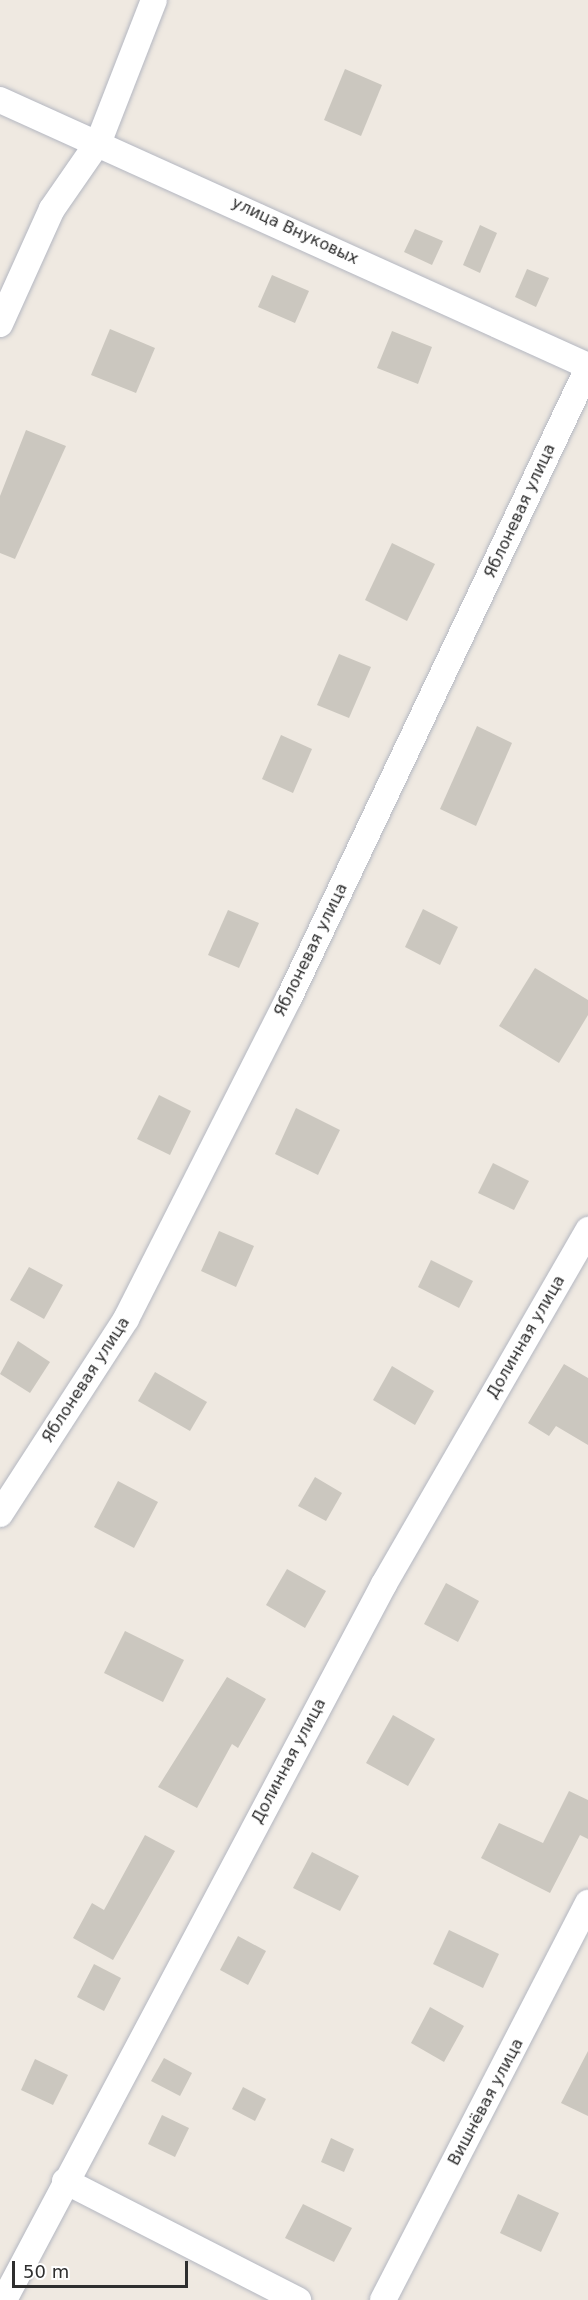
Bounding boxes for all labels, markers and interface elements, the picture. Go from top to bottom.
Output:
street label: улица Внуковых [229,193,361,269]
street label: Яблоневая улица [480,441,560,581]
street label: Яблоневая улица [270,880,352,1020]
street label: Долинная улица [483,1272,569,1402]
street label: Яблоневая улица [38,1314,134,1446]
street label: Долинная улица [248,1695,330,1827]
street label: Вишнёвая улица [444,2035,528,2169]
scale bar [15,2249,190,2287]
text: 50 m [23,2261,69,2282]

